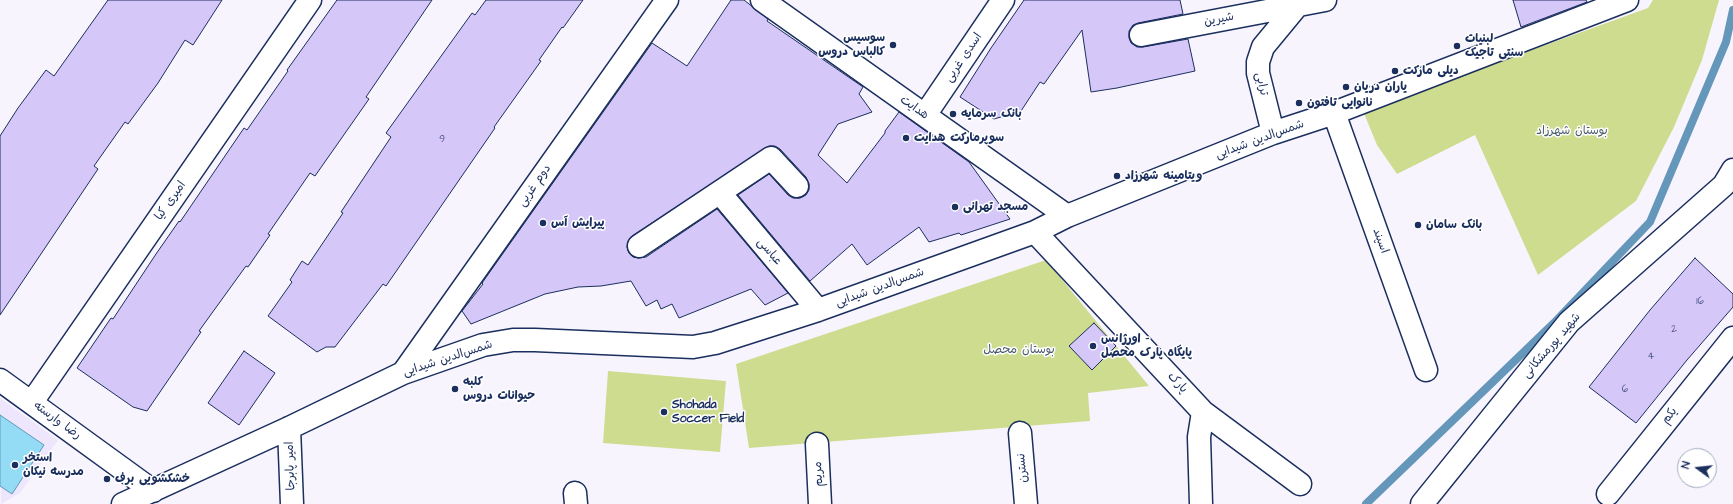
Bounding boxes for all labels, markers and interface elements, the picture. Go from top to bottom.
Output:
street label: شیرین [1203,10,1235,30]
place label: سوسیس کالباس دروس [818,31,885,59]
street label: اسدی غربی [942,31,986,85]
place label: لبنیات سنتی تاجیک [1465,32,1523,60]
marker: سوسیس کالباس دروس [888,40,898,50]
marker: لبنیات سنتی تاجیک [1452,41,1462,51]
place label: دیلی مارکت [1403,64,1459,78]
marker: دیلی مارکت [1390,66,1400,76]
street label: ترابی [1252,71,1270,97]
place label: یاران دریان [1354,80,1407,94]
marker: یاران دریان [1341,82,1351,92]
street label: هدایت [897,93,931,123]
place label: نانوایی تافتون [1307,96,1373,110]
marker: نانوایی تافتون [1294,98,1304,108]
place label: بانک سرمایه [961,107,1022,121]
marker: بانک سرمایه [948,109,958,119]
street label: شمس‌الدین شیدایی [1214,117,1306,163]
park label: بوستان شهرزاد [1536,124,1608,138]
place label: سوپرمارکت هدایت [914,131,1004,145]
marker: سوپرمارکت هدایت [901,133,911,143]
house number: 9 [439,134,445,146]
street label: دوم غربی [515,162,555,210]
place label: ویتامینه شهرزاد [1125,169,1202,183]
marker: ویتامینه شهرزاد [1112,171,1122,181]
street label: امیری کیا [152,179,190,223]
place label: مسجد تهرانی [963,200,1028,214]
marker: مسجد تهرانی [950,202,960,212]
place label: پیرایش آس [551,216,605,230]
marker: پیرایش آس [538,218,548,228]
place label: بانک سامان [1426,218,1482,232]
marker: بانک سامان [1413,220,1423,230]
street label: اسپند [1369,226,1391,256]
street label: عباسی [754,235,784,269]
street label: شمس‌الدین شیدایی [834,265,926,311]
house number: 16 [1696,296,1704,308]
street label: شهید پورمشکانی [1520,310,1584,382]
house number: 2 [1671,324,1677,336]
place label: اورژانس - پایگاه پارک محصل [1101,332,1192,360]
street label: شمس‌الدین شیدایی [401,338,495,380]
marker: اورژانس - پایگاه پارک محصل [1088,341,1098,351]
park label: بوستان محصل [983,343,1055,357]
house number: 4 [1648,351,1654,363]
street label: پارک [1164,370,1190,396]
place label: کلبه حیوانات دروس [463,375,535,403]
marker: کلبه حیوانات دروس [450,384,460,394]
house number: 6 [1622,384,1628,396]
place label: Shohada Soccer Field [672,398,744,426]
street label: رضا وارسته [30,399,84,443]
street label: یکم [1659,405,1681,427]
marker: Shohada Soccer Field [659,407,669,417]
street label: امیر پابرجا [283,441,299,491]
north arrow [1677,448,1717,488]
place label: استخر مدرسه نیکان [23,451,84,479]
street label: نسترن [1015,453,1031,483]
marker: استخر مدرسه نیکان [10,460,20,470]
text: N [1678,460,1694,470]
street label: مریم [811,461,827,487]
place label: خشکشویی برف [115,472,190,486]
marker: خشکشویی برف [102,474,112,484]

